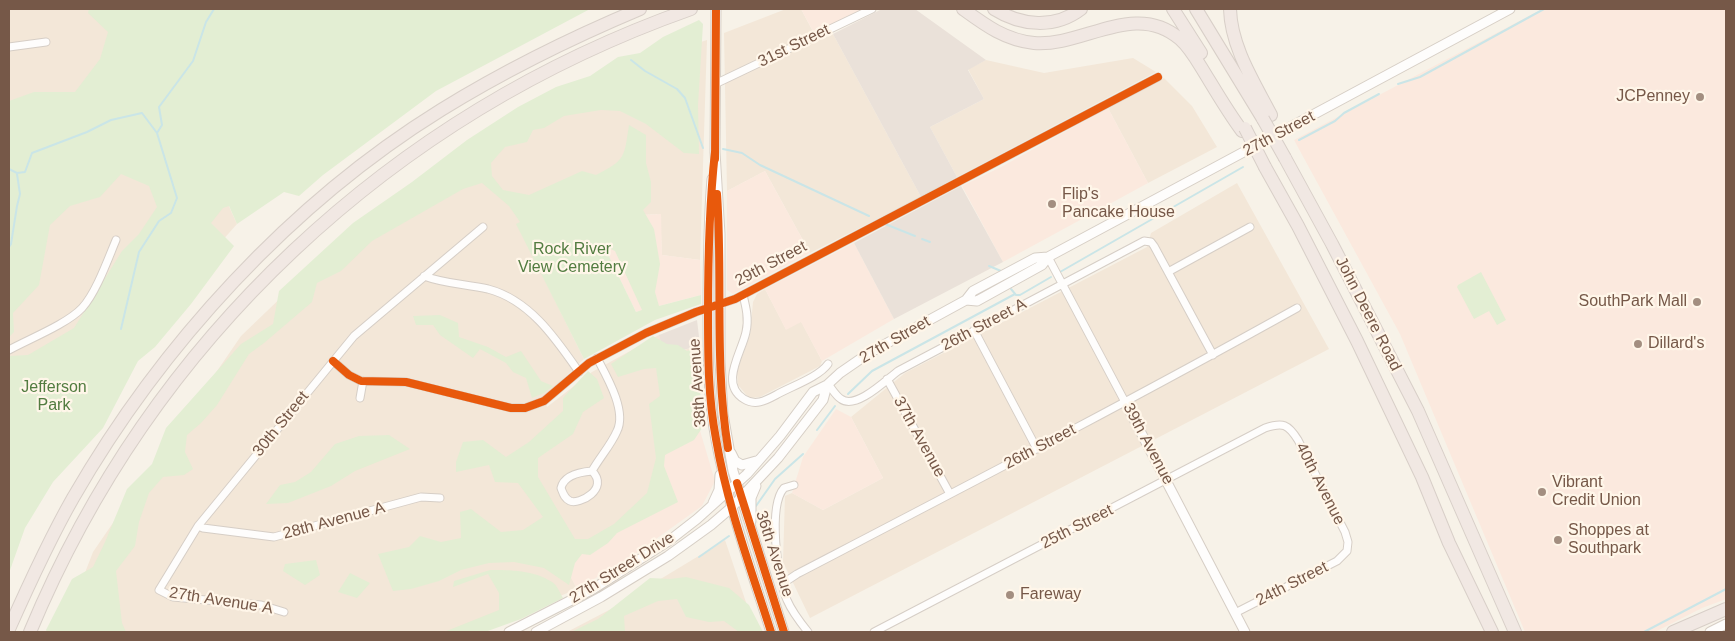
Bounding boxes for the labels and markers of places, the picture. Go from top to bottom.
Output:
place label: JCPenney [1616,87,1690,107]
marker: JCPenney [1694,91,1706,103]
place label: Flip's Pancake House [1062,185,1175,223]
marker: Flip's Pancake House [1046,198,1058,210]
place label: SouthPark Mall [1579,292,1687,312]
marker: SouthPark Mall [1691,296,1703,308]
place label: Dillard's [1648,334,1704,354]
marker: Dillard's [1632,338,1644,350]
place label: Vibrant Credit Union [1552,473,1641,511]
marker: Vibrant Credit Union [1536,486,1548,498]
place label: Shoppes at Southpark [1568,521,1649,559]
marker: Shoppes at Southpark [1552,534,1564,546]
place label: Fareway [1020,585,1081,605]
marker: Fareway [1004,589,1016,601]

